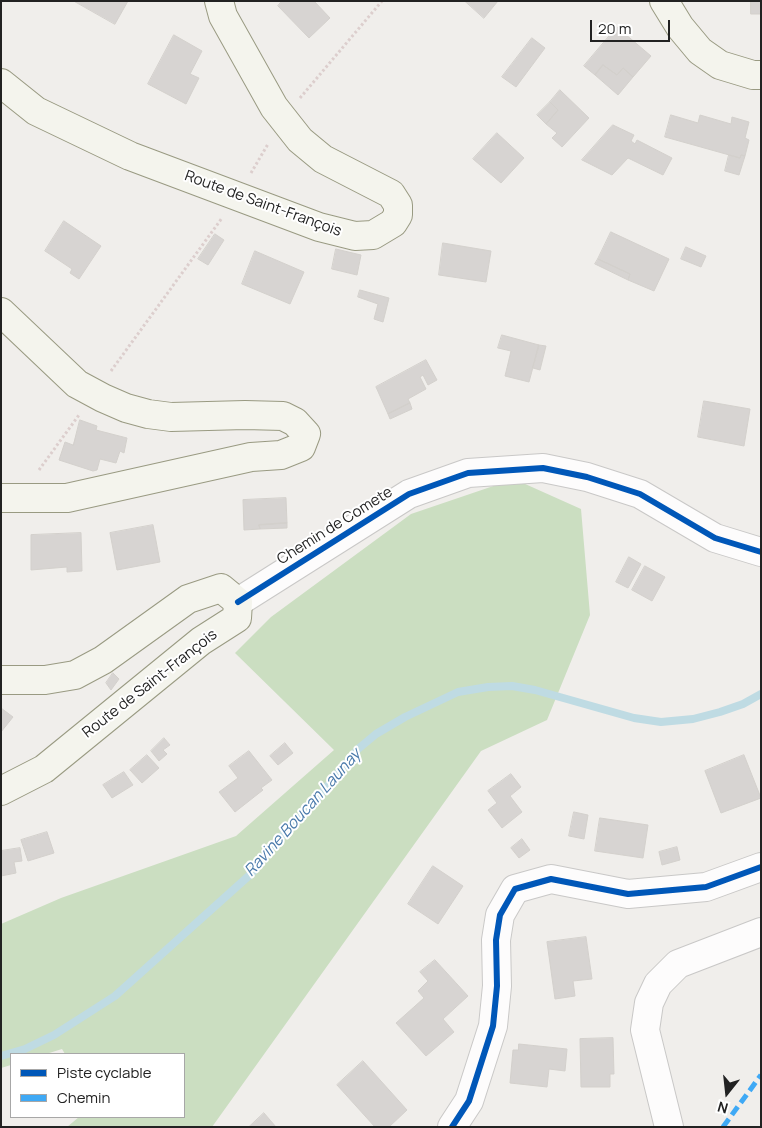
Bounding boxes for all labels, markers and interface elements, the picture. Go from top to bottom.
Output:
scale bar [592,10,672,42]
text: 20 m [598,18,631,39]
street label: Route de Saint-François [182,167,344,241]
street label: Chemin de Comete [274,483,396,569]
street label: Route de Saint-François [79,626,221,742]
water label: Ravine Boucan Launay [241,745,365,881]
legend [10,1053,185,1118]
text: Piste cyclable [57,1062,152,1083]
north arrow [702,1068,752,1118]
text: Chemin [57,1087,110,1108]
text: N [715,1097,730,1118]

